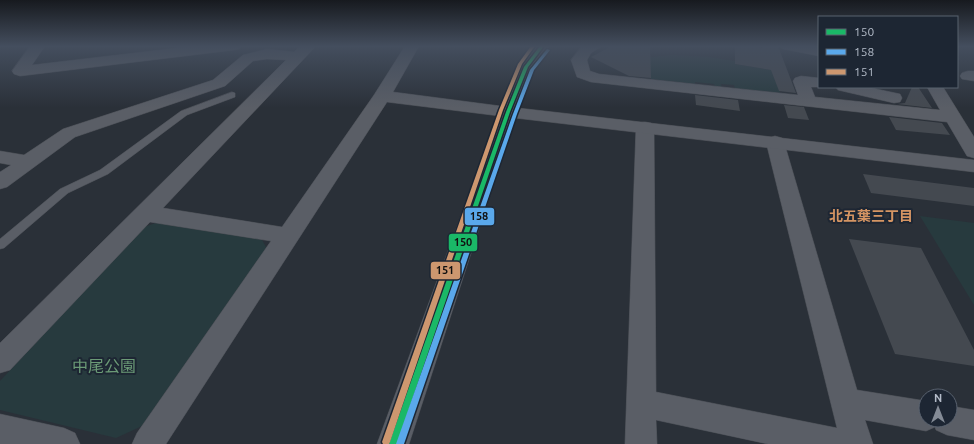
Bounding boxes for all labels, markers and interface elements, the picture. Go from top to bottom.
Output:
legend [818,16,958,88]
text: 150 [854,25,875,38]
text: 158 [854,45,875,58]
text: 151 [854,65,874,78]
line badge: 158 [464,207,495,226]
district label: 北五葉三丁目 [829,208,913,224]
text: 158 [470,210,488,222]
line badge: 150 [448,233,478,252]
text: 150 [454,236,472,248]
line badge: 151 [430,261,461,280]
text: 151 [436,264,454,276]
park label: 中尾公園 [72,357,136,375]
north arrow [918,388,958,428]
text: N [934,392,942,404]

